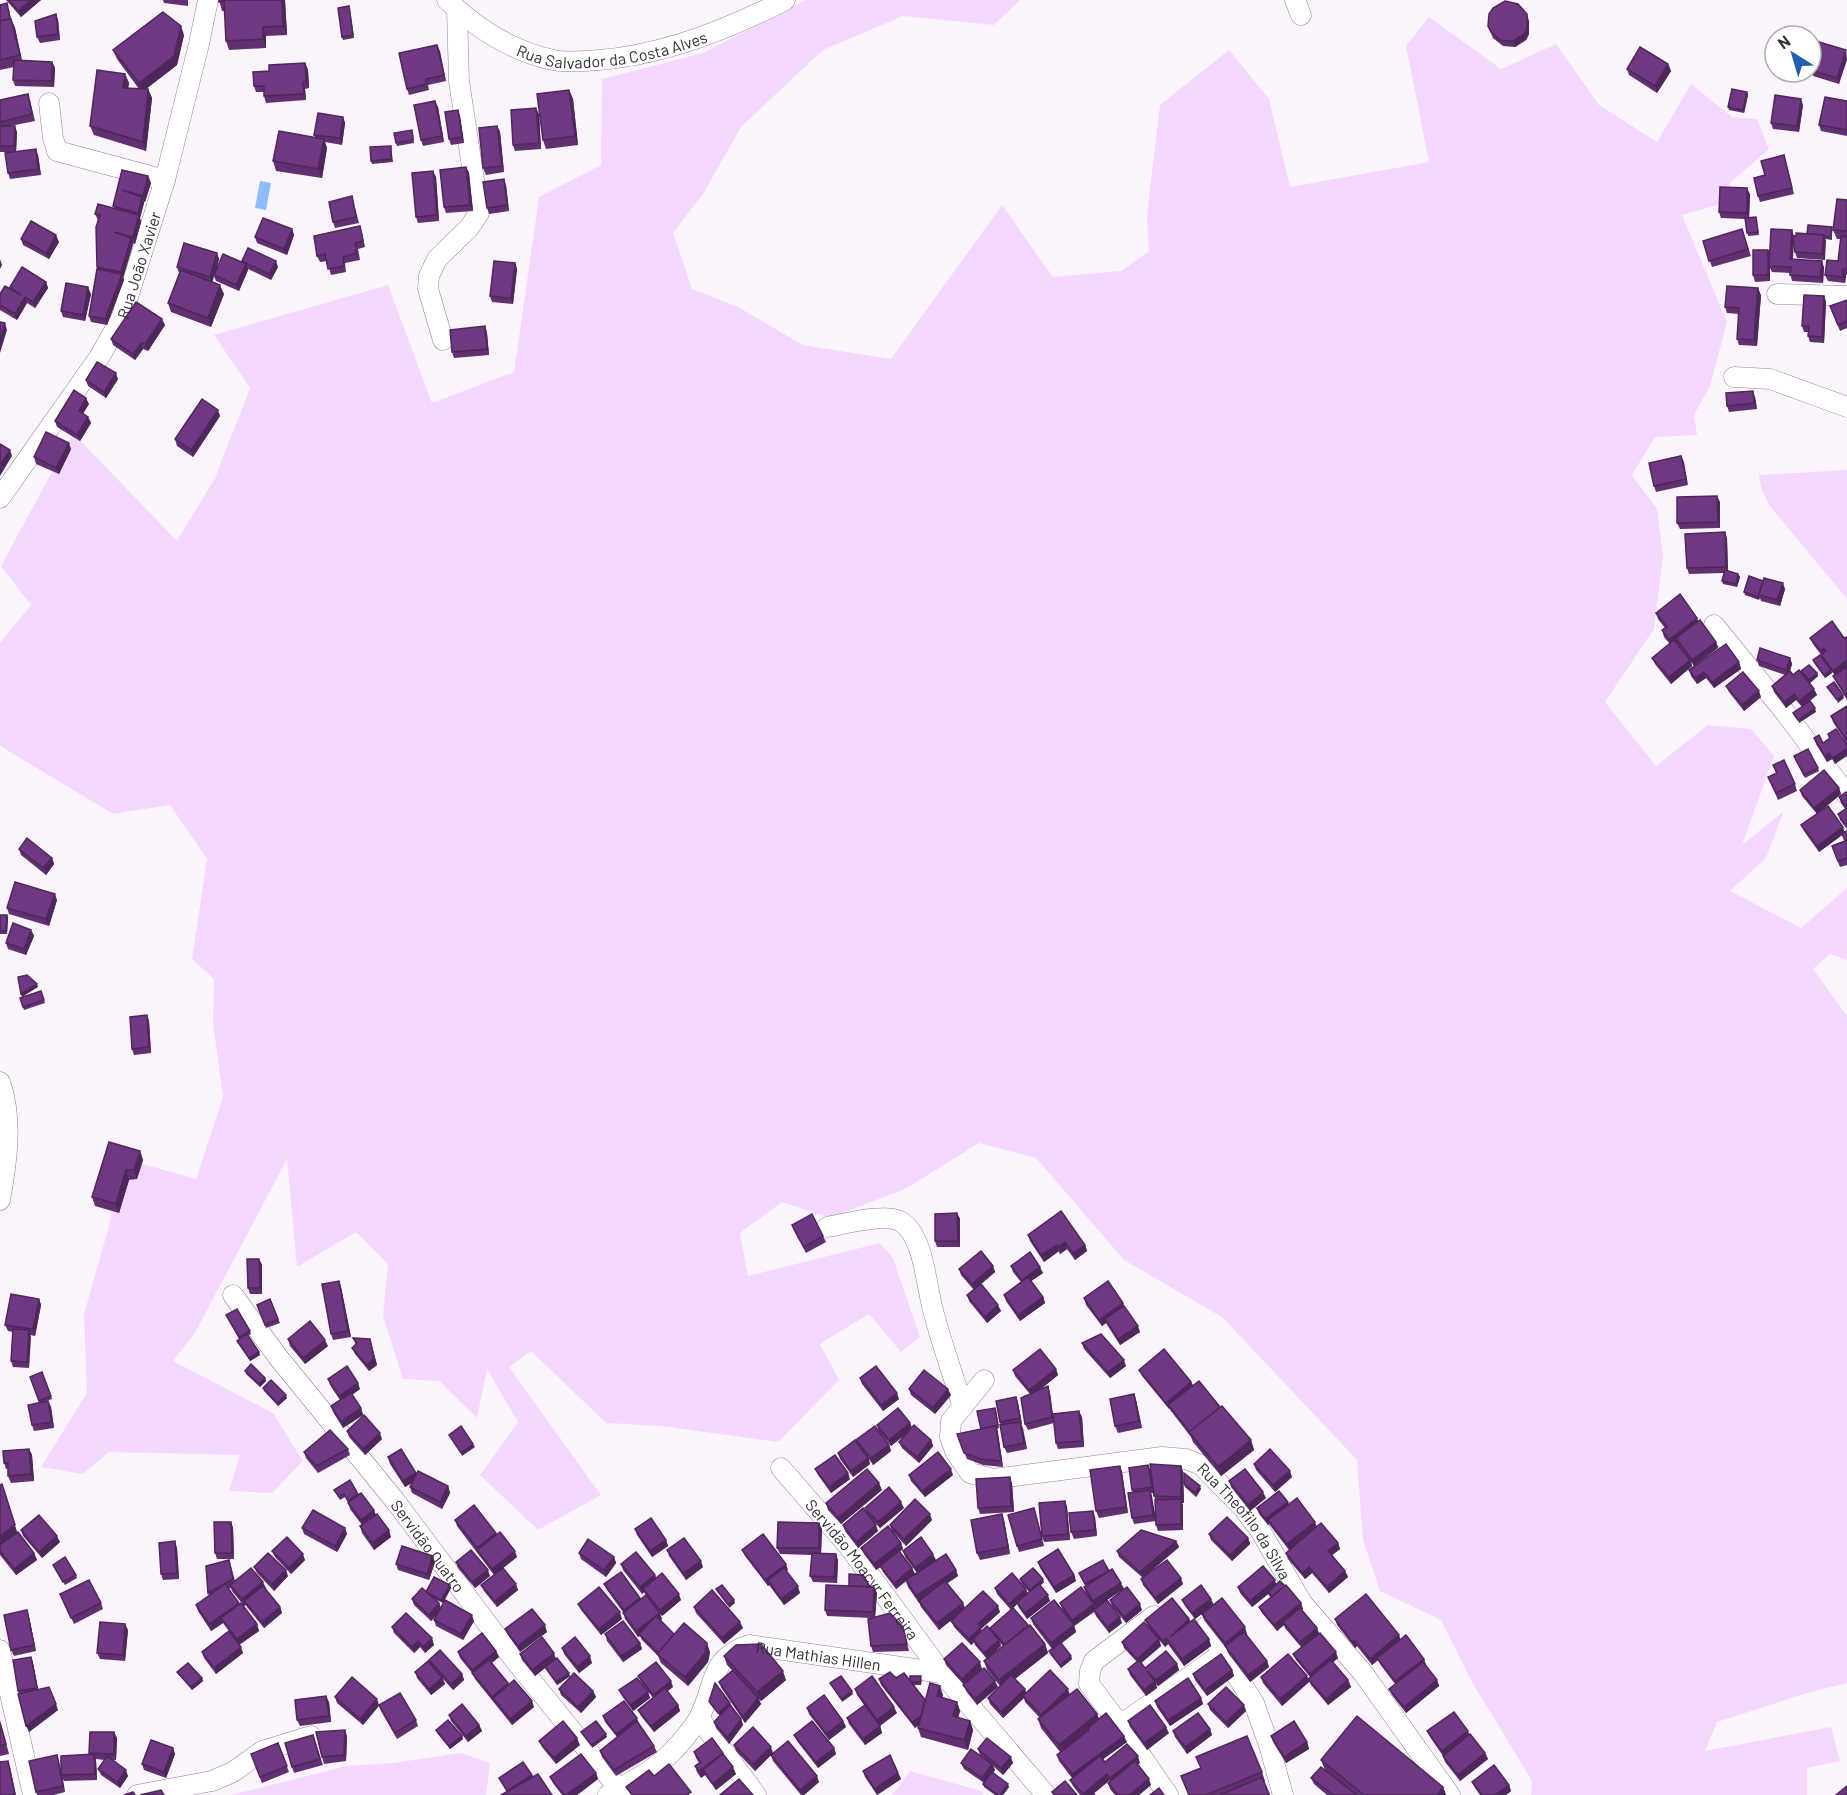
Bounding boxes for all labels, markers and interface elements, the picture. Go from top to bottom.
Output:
north arrow [1763,24,1823,84]
street label: Rua Salvador da Costa Alves [514,26,709,71]
text: N [1774,31,1794,52]
street label: Rua João Xavier [112,209,164,321]
street label: Rua Theofilo da Silva [1194,1458,1296,1582]
street label: Servidão Moacyr Ferreira [802,1495,923,1643]
street label: Servidão Quatro [388,1496,470,1596]
street label: Rua Mathias Hillen [755,1637,882,1674]

